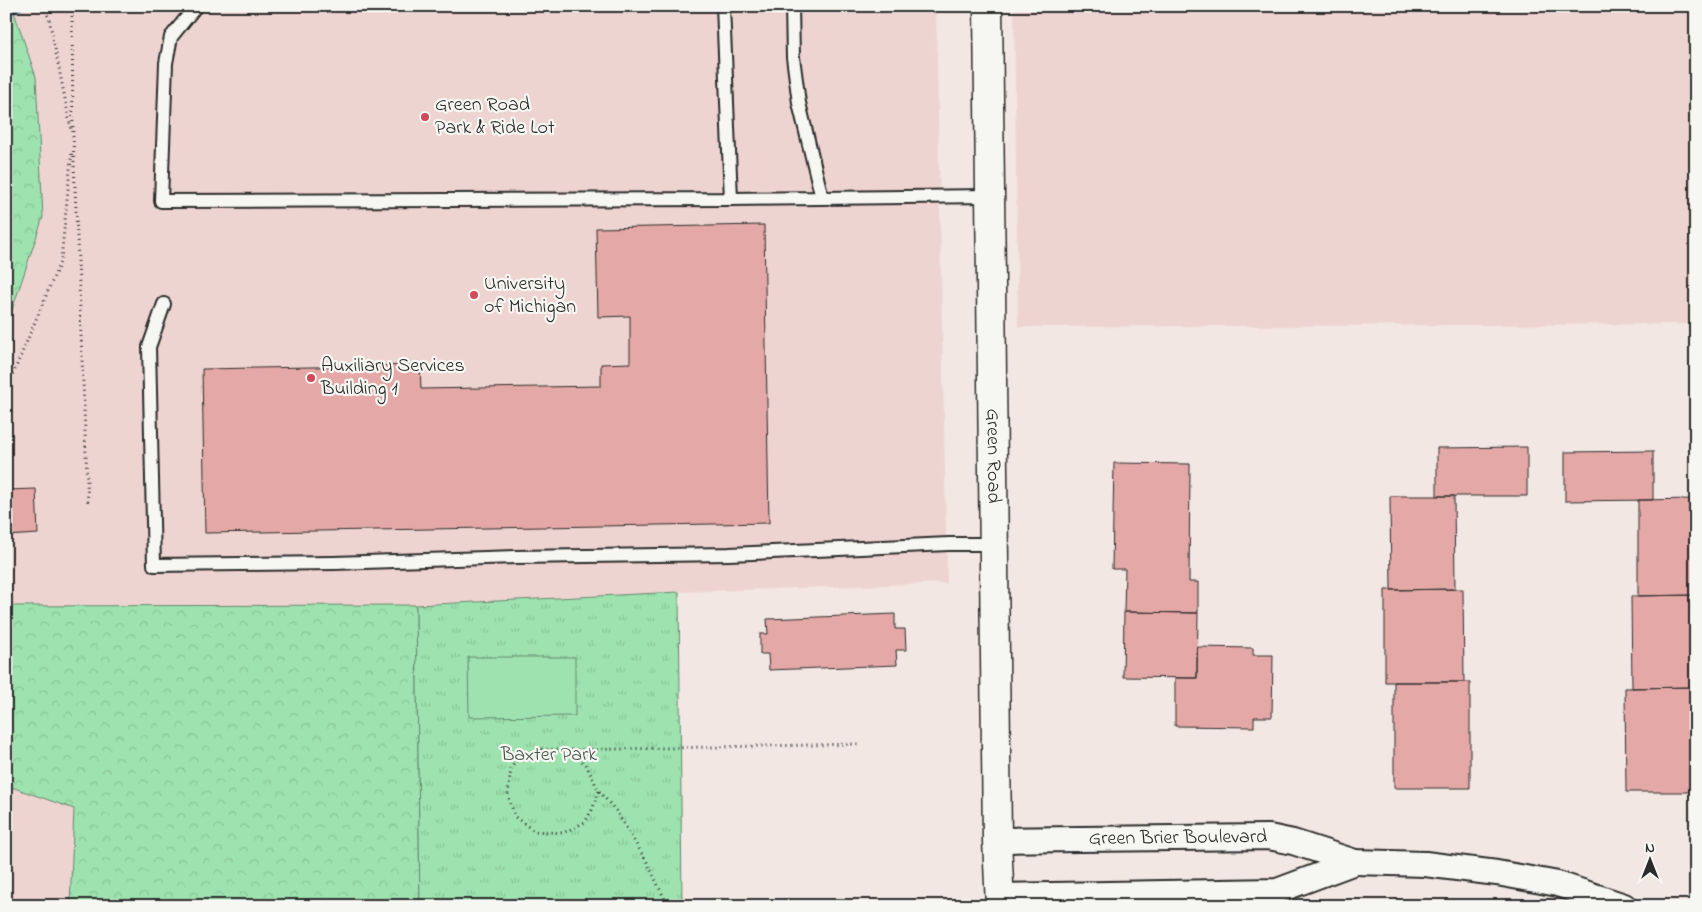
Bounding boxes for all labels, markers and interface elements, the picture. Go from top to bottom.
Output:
place label: Green Road Park & Ride Lot [435,91,555,143]
marker: Green Road Park & Ride Lot [419,111,431,123]
place label: University of Michigan [484,270,576,323]
marker: University of Michigan [468,289,480,301]
place label: Auxiliary Services Building 1 [320,352,465,405]
marker: Auxiliary Services Building 1 [305,372,317,384]
street label: Green Road [978,408,1008,504]
park label: Baxter Park [500,741,597,770]
street label: Green Brier Boulevard [1089,823,1267,853]
north arrow [1624,834,1674,884]
text: N [1645,838,1655,859]

